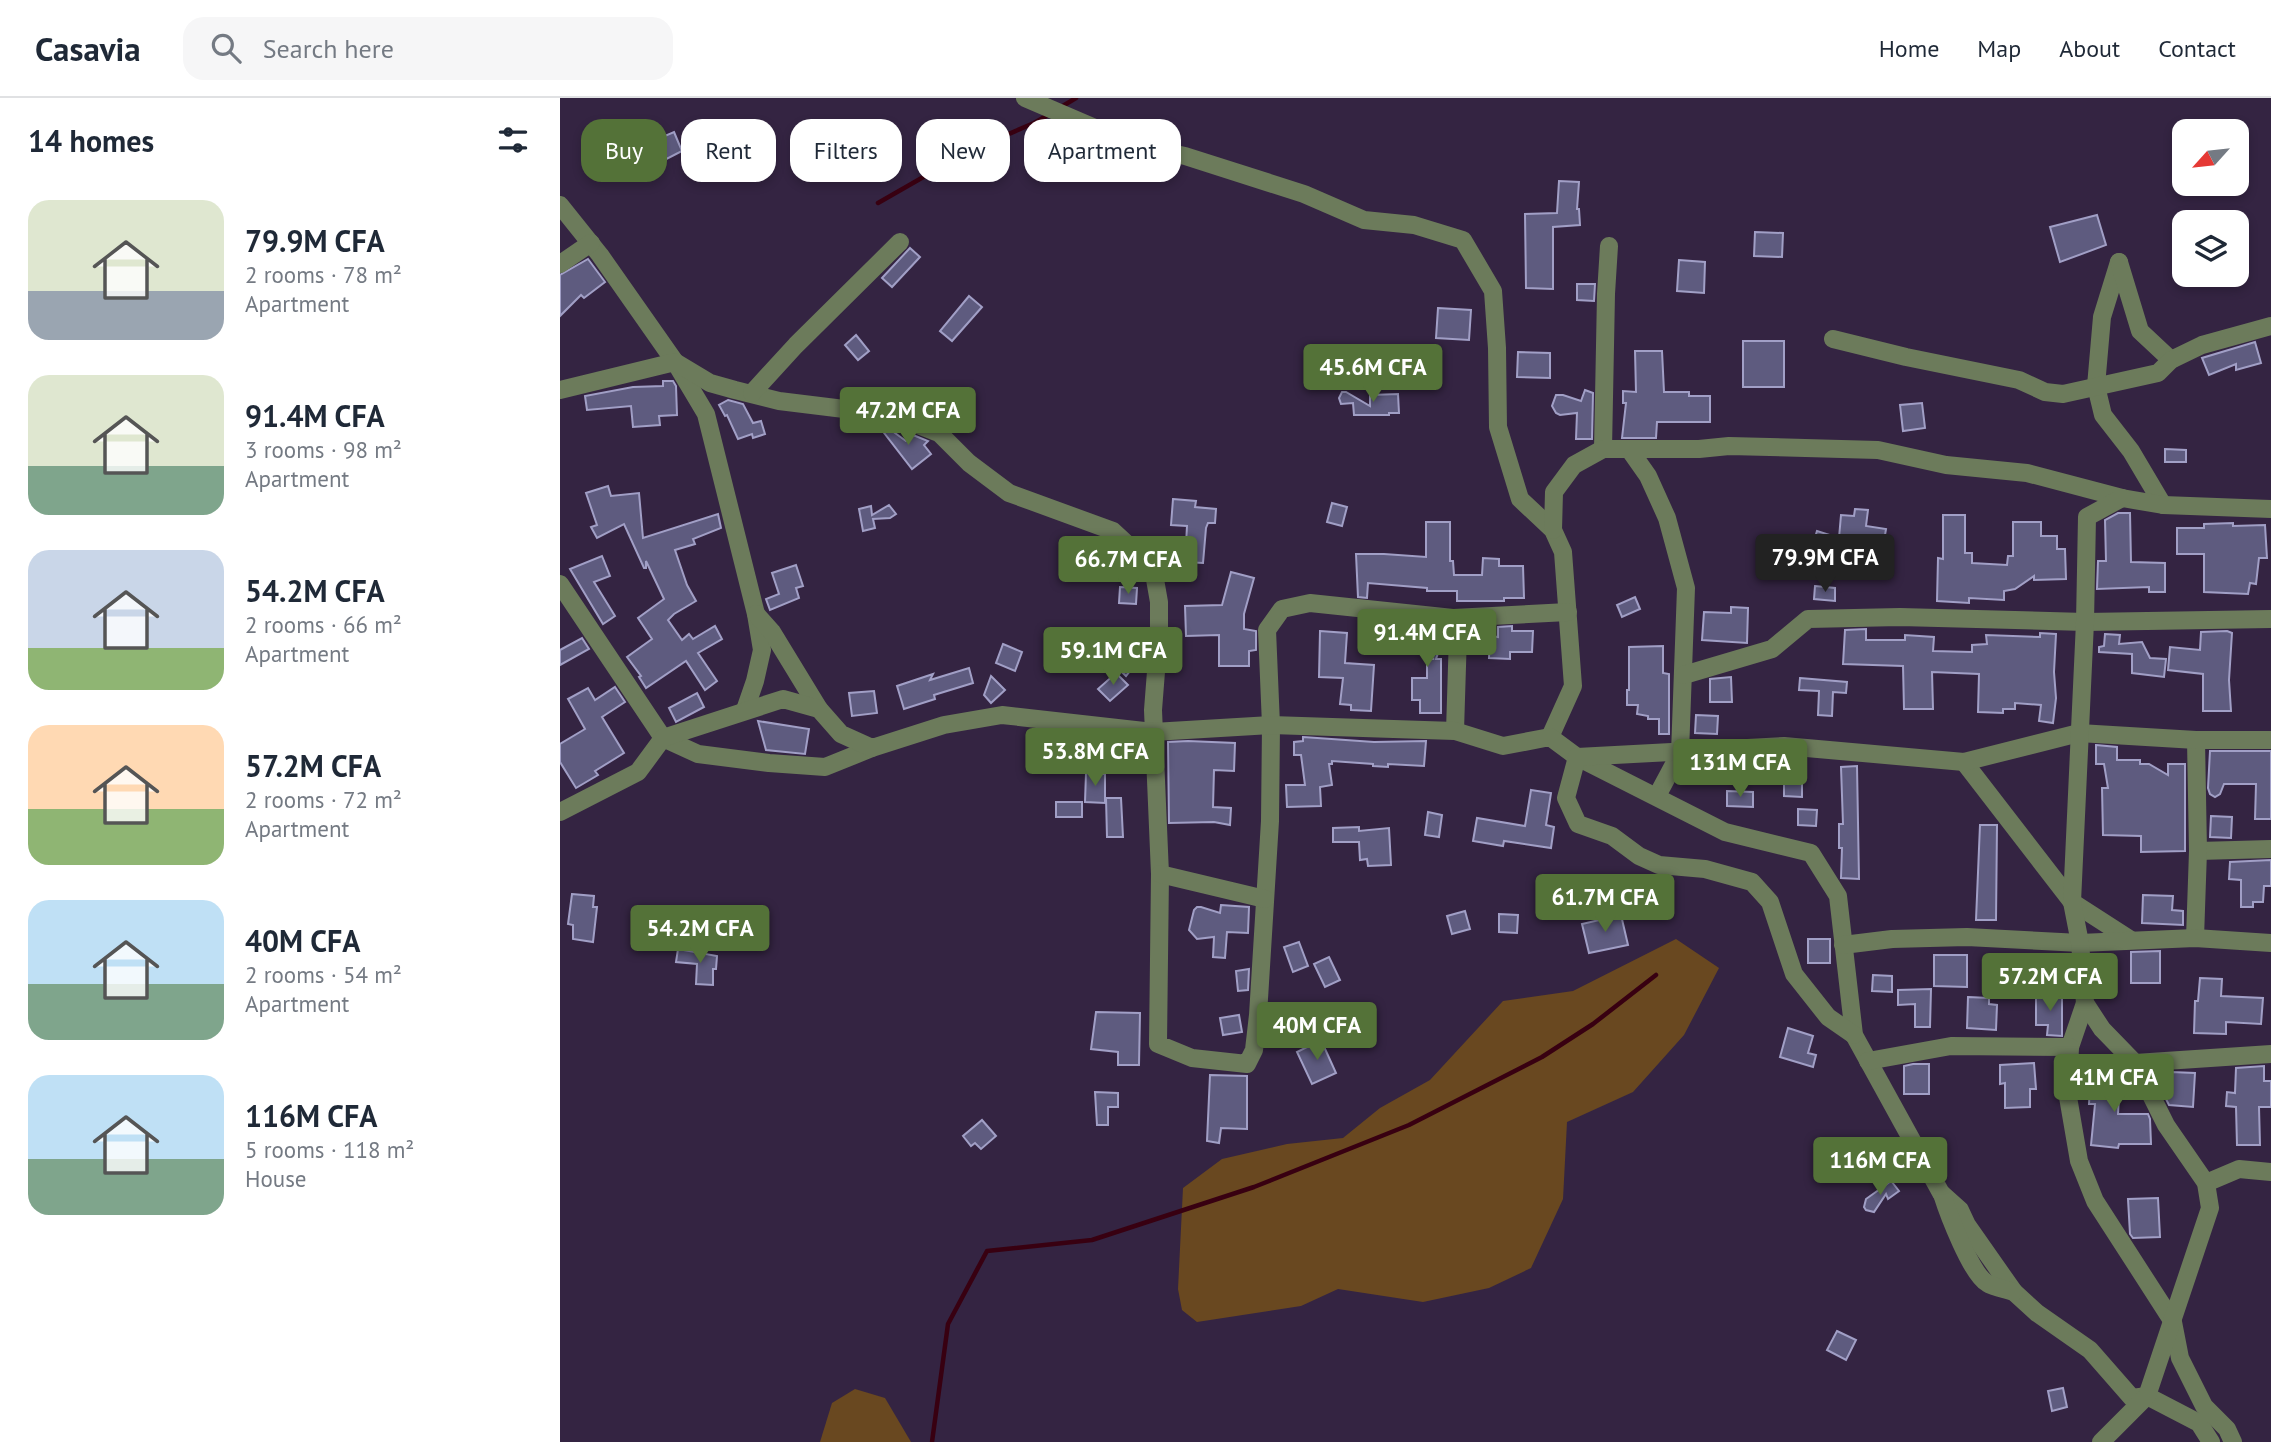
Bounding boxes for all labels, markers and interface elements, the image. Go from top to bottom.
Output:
search box [183,17,673,80]
text: Casavia [35,27,141,70]
icon: search [207,29,245,67]
text: Search here [263,32,394,65]
text: Home [1879,33,1939,64]
text: Map [1977,33,2021,64]
text: About [2059,33,2120,64]
text: Contact [2158,33,2236,64]
chip: Buy [581,119,667,182]
chip: Rent [681,119,776,182]
chip: Filters [790,119,902,182]
chip: New [916,119,1010,182]
chip: Apartment [1024,119,1181,182]
north arrow [2172,119,2249,196]
map controls [2172,119,2249,287]
text: 14 homes [28,121,154,160]
icon: filters [494,121,532,159]
button: layers [2172,210,2249,287]
text: 79.9M CFA [245,221,385,260]
icon: home [84,228,168,312]
text: 2 rooms · 78 m² [245,260,402,289]
text: Apartment [245,289,349,318]
pin: 45.6M CFA [1293,344,1453,404]
text: 45.6M CFA [1319,352,1427,381]
pin: 47.2M CFA [828,388,988,447]
text: 47.2M CFA [856,395,960,424]
text: 91.4M CFA [245,396,385,435]
icon: home [84,403,168,487]
text: 3 rooms · 98 m² [245,435,402,464]
text: Apartment [245,464,349,493]
pin: 79.9M CFA [1745,534,1905,594]
pin: 66.7M CFA [1048,536,1208,596]
text: 79.9M CFA [1771,542,1879,571]
text: 66.7M CFA [1074,544,1182,573]
text: 54.2M CFA [245,571,385,610]
icon: home [84,578,168,662]
text: 2 rooms · 66 m² [245,610,402,639]
pin: 91.4M CFA [1347,610,1507,669]
text: 91.4M CFA [1373,617,1481,646]
pin: 59.1M CFA [1033,628,1193,687]
text: 59.1M CFA [1059,635,1167,664]
text: Apartment [245,639,349,668]
pin: 53.8M CFA [1015,728,1175,788]
text: 53.8M CFA [1041,736,1149,765]
pin: 131M CFA [1668,740,1812,799]
text: 57.2M CFA [245,746,381,785]
text: 131M CFA [1689,747,1791,776]
icon: home [84,753,168,837]
text: 2 rooms · 72 m² [245,785,402,814]
text: Apartment [245,814,349,843]
pin: 61.7M CFA [1525,874,1685,934]
text: 61.7M CFA [1551,882,1659,911]
pin: 54.2M CFA [620,906,780,965]
text: 54.2M CFA [646,913,754,942]
text: 40M CFA [245,921,360,960]
icon: home [84,928,168,1012]
pin: 57.2M CFA [1970,954,2130,1013]
text: 2 rooms · 54 m² [245,960,402,989]
text: 57.2M CFA [1998,961,2102,990]
text: Apartment [245,989,349,1018]
pin: 40M CFA [1252,1002,1382,1062]
text: 40M CFA [1273,1010,1361,1039]
pin: 41M CFA [2049,1054,2179,1114]
text: 41M CFA [2070,1062,2158,1091]
text: 116M CFA [245,1096,377,1135]
icon: home [84,1103,168,1187]
text: 5 rooms · 118 m² [245,1135,414,1164]
pin: 116M CFA [1808,1138,1952,1197]
text: 116M CFA [1829,1145,1931,1174]
text: House [245,1164,307,1193]

